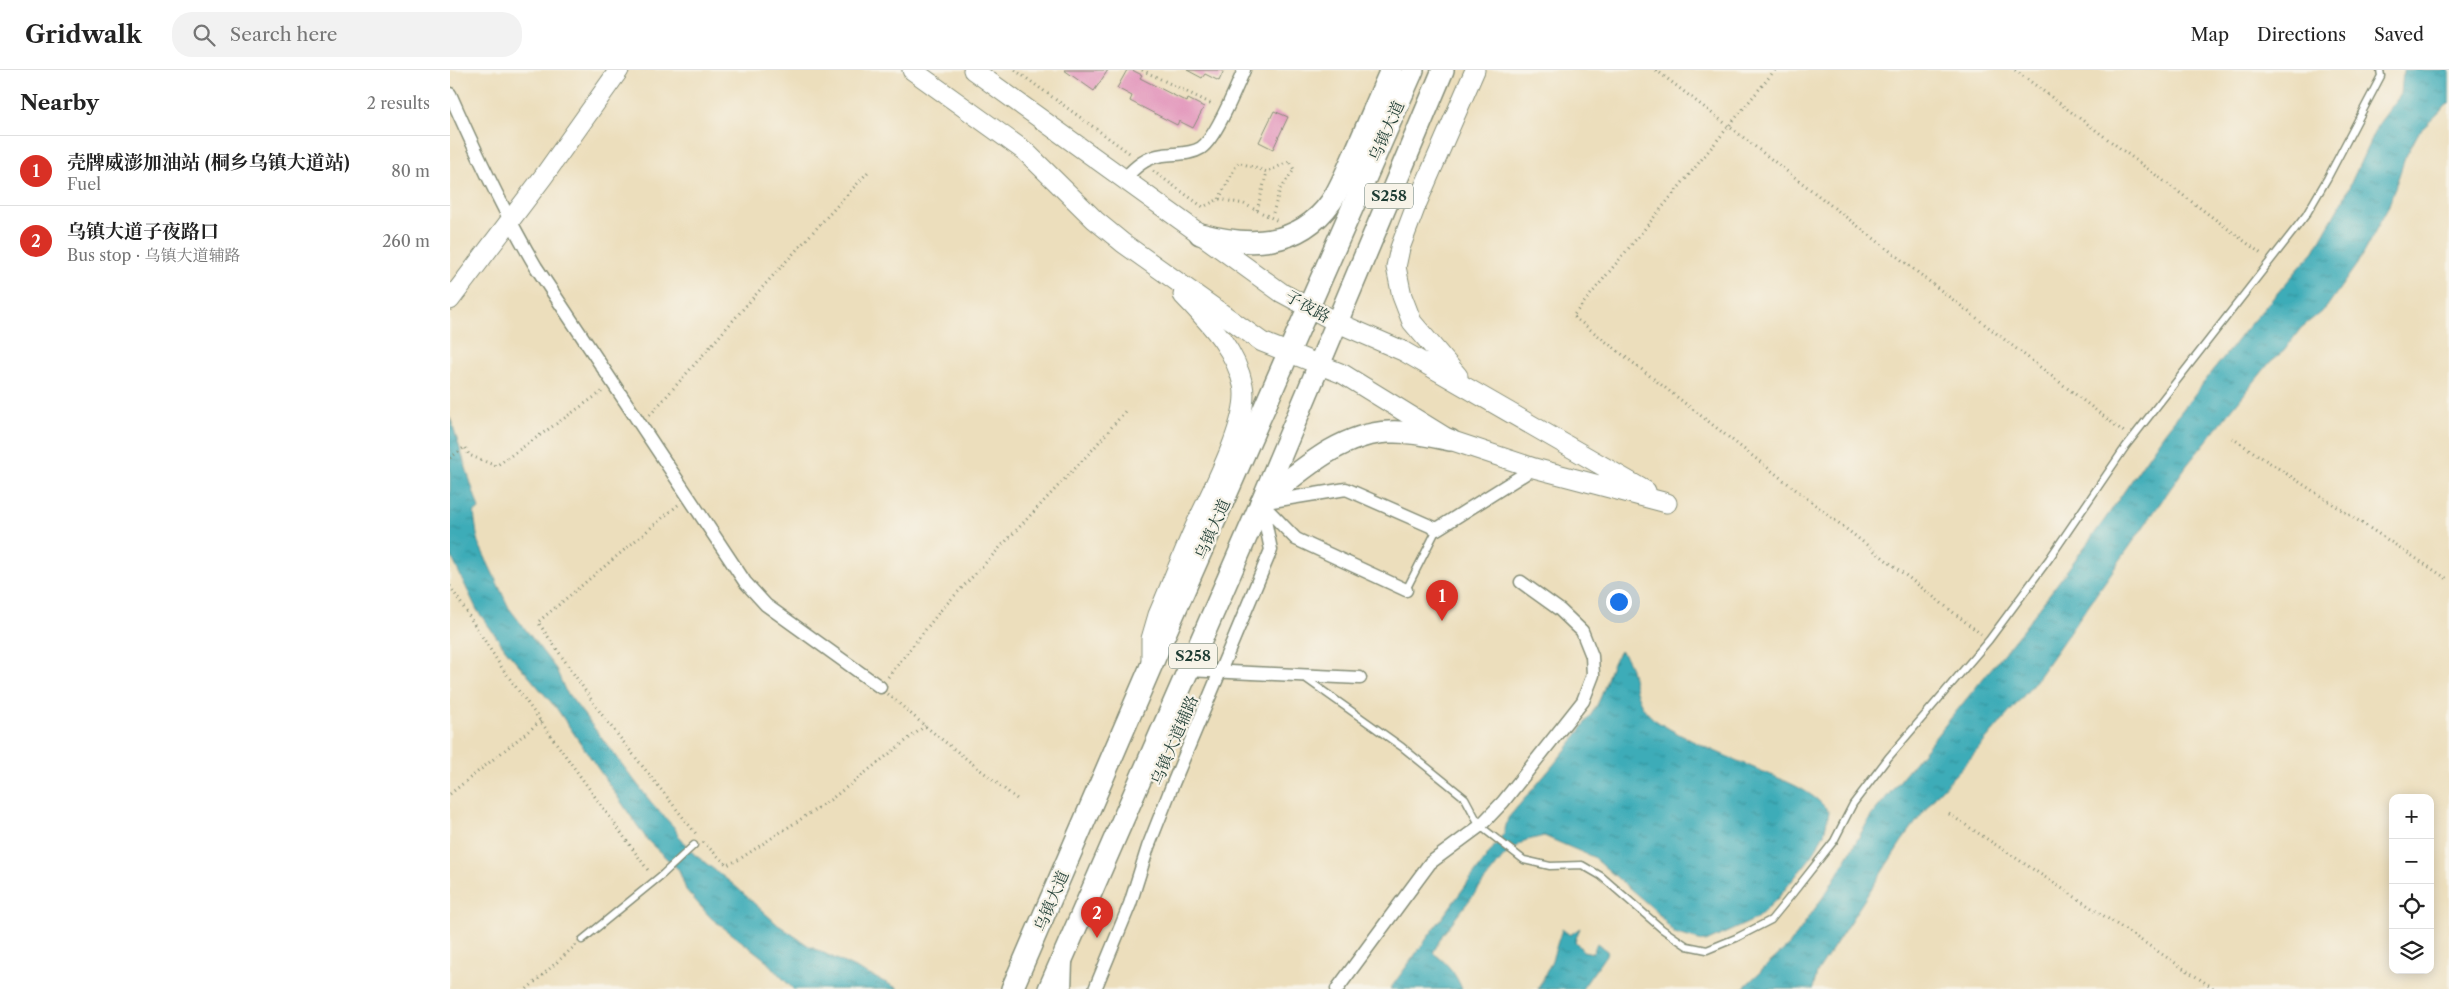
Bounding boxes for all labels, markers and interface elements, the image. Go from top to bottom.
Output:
search box [172,12,522,57]
text: Gridwalk [25,20,142,49]
icon: search [190,21,218,49]
text: Search here [230,23,338,46]
text: Map [2190,24,2229,46]
text: Directions [2257,24,2346,46]
text: Saved [2374,24,2424,46]
text: Nearby [20,90,99,115]
text: 2 results [367,93,430,113]
street label: 乌镇大道 [1364,98,1408,164]
text: 壳牌威澎加油站 (桐乡乌镇大道站) [67,151,350,174]
text: 1 [32,161,40,181]
text: 80 m [391,161,430,181]
text: Fuel [67,174,101,194]
road number: S258 [1365,184,1413,208]
text: 乌镇大道子夜路口 [67,220,219,243]
text: 2 [31,231,41,251]
text: 260 m [382,231,430,251]
text: Bus stop · 乌镇大道辅路 [67,245,241,265]
street label: 子夜路 [1282,286,1334,326]
street label: 乌镇大道 [1190,496,1234,562]
pin: 1 [1426,580,1458,621]
your location [1606,589,1632,615]
road number: S258 [1169,644,1217,668]
street label: 乌镇大道辅路 [1146,692,1202,788]
map controls [2389,794,2434,974]
button: + [2389,794,2434,839]
button: − [2389,839,2434,884]
street label: 乌镇大道 [1029,868,1073,934]
button: locate [2389,884,2434,929]
pin: 2 [1081,897,1113,938]
button: layers [2389,929,2434,974]

